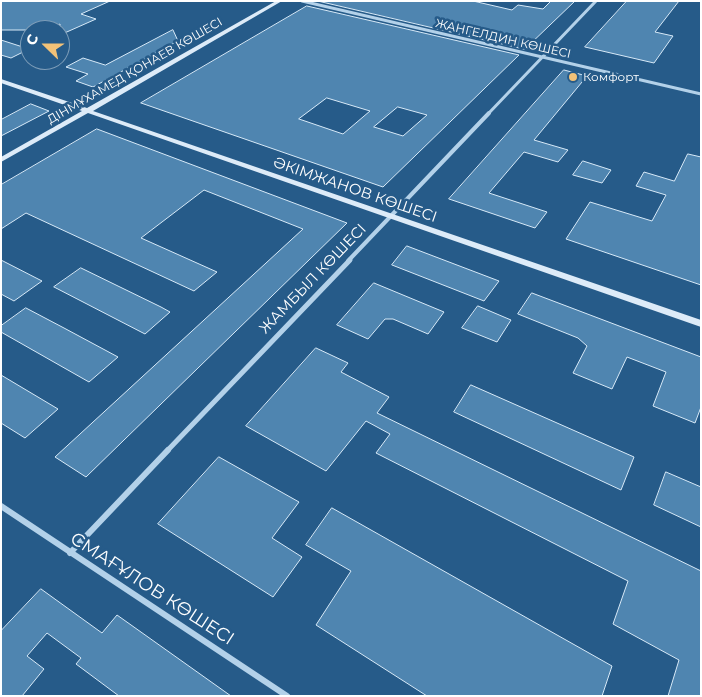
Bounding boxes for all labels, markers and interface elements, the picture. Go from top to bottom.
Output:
street label: ДІНМҰХАМЕД ҚОНАЕВ КӨШЕСІ [45,15,225,127]
street label: ЖАНГЕЛДИН КӨШЕСІ [434,16,572,62]
north arrow [20,20,70,70]
text: С [22,32,42,48]
place label: Комфорт [583,70,639,84]
marker: Комфорт [567,71,579,83]
street label: ӘКІМЖАНОВ КӨШЕСІ [271,153,439,227]
street label: ЖАМБЫЛ КӨШЕСІ [256,220,370,338]
street label: СМАҒҰЛОВ КӨШЕСІ [66,528,238,650]

